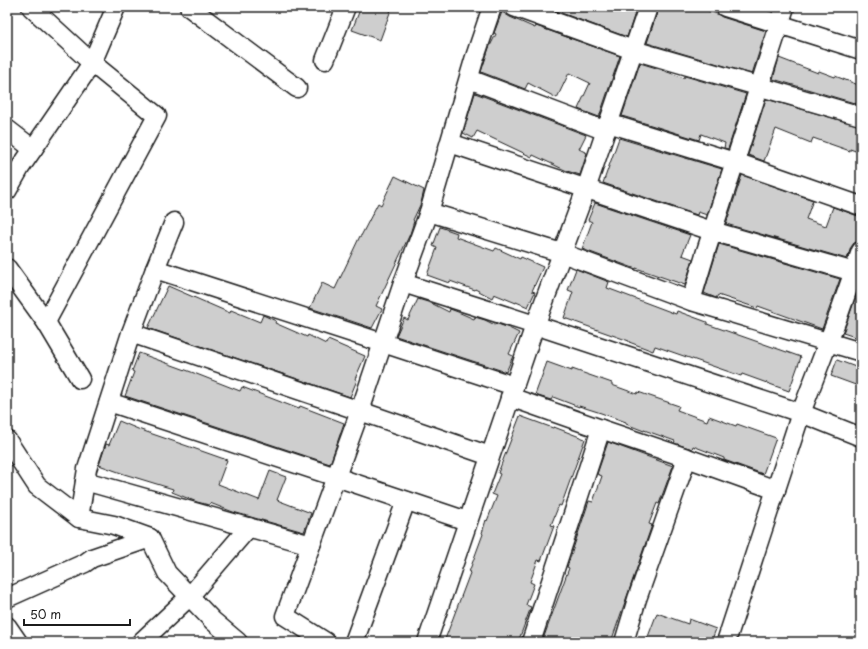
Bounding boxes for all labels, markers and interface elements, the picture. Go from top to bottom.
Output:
scale bar [24,601,130,627]
text: 50 m [30,605,61,623]

